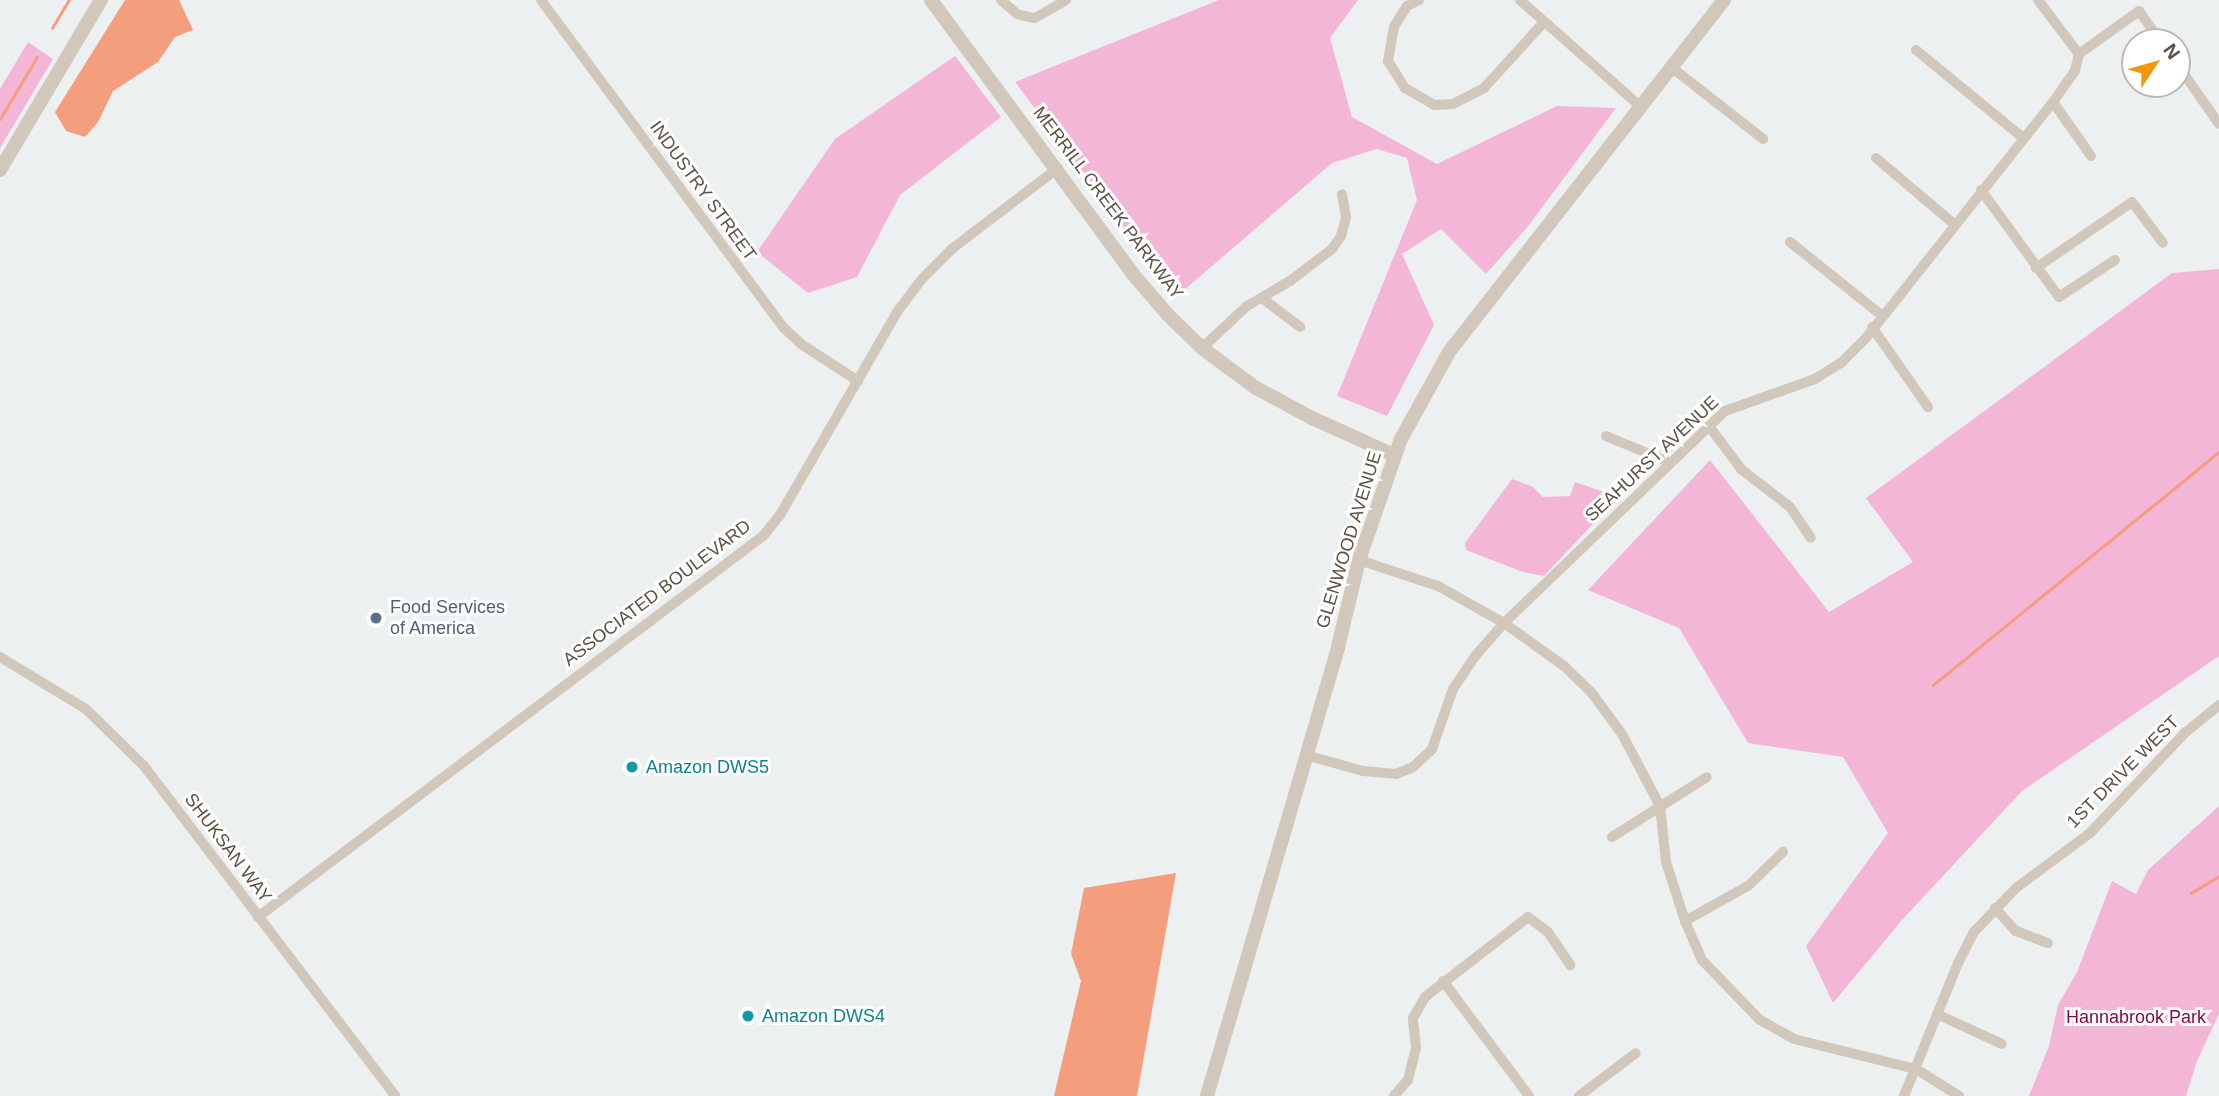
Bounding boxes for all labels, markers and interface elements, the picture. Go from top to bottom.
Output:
north arrow [2121,28,2191,98]
text: N [2159,40,2184,63]
street label: MERRILL CREEK PARKWAY [1028,102,1188,304]
street label: INDUSTRY STREET [645,117,761,265]
street label: SEAHURST AVENUE [1580,391,1724,527]
street label: GLENWOOD AVENUE [1312,449,1386,631]
street label: ASSOCIATED BOULEVARD [559,515,755,671]
place label: Food Services of America [390,597,505,640]
marker: Food Services of America [368,610,384,626]
street label: 1ST DRIVE WEST [2062,711,2184,833]
place label: Amazon DWS5 [646,756,769,778]
marker: Amazon DWS5 [624,759,640,775]
street label: SHUKSAN WAY [180,789,276,907]
place label: Amazon DWS4 [762,1005,885,1027]
park label: Hannabrook Park [2066,1006,2206,1028]
marker: Amazon DWS4 [740,1008,756,1024]

